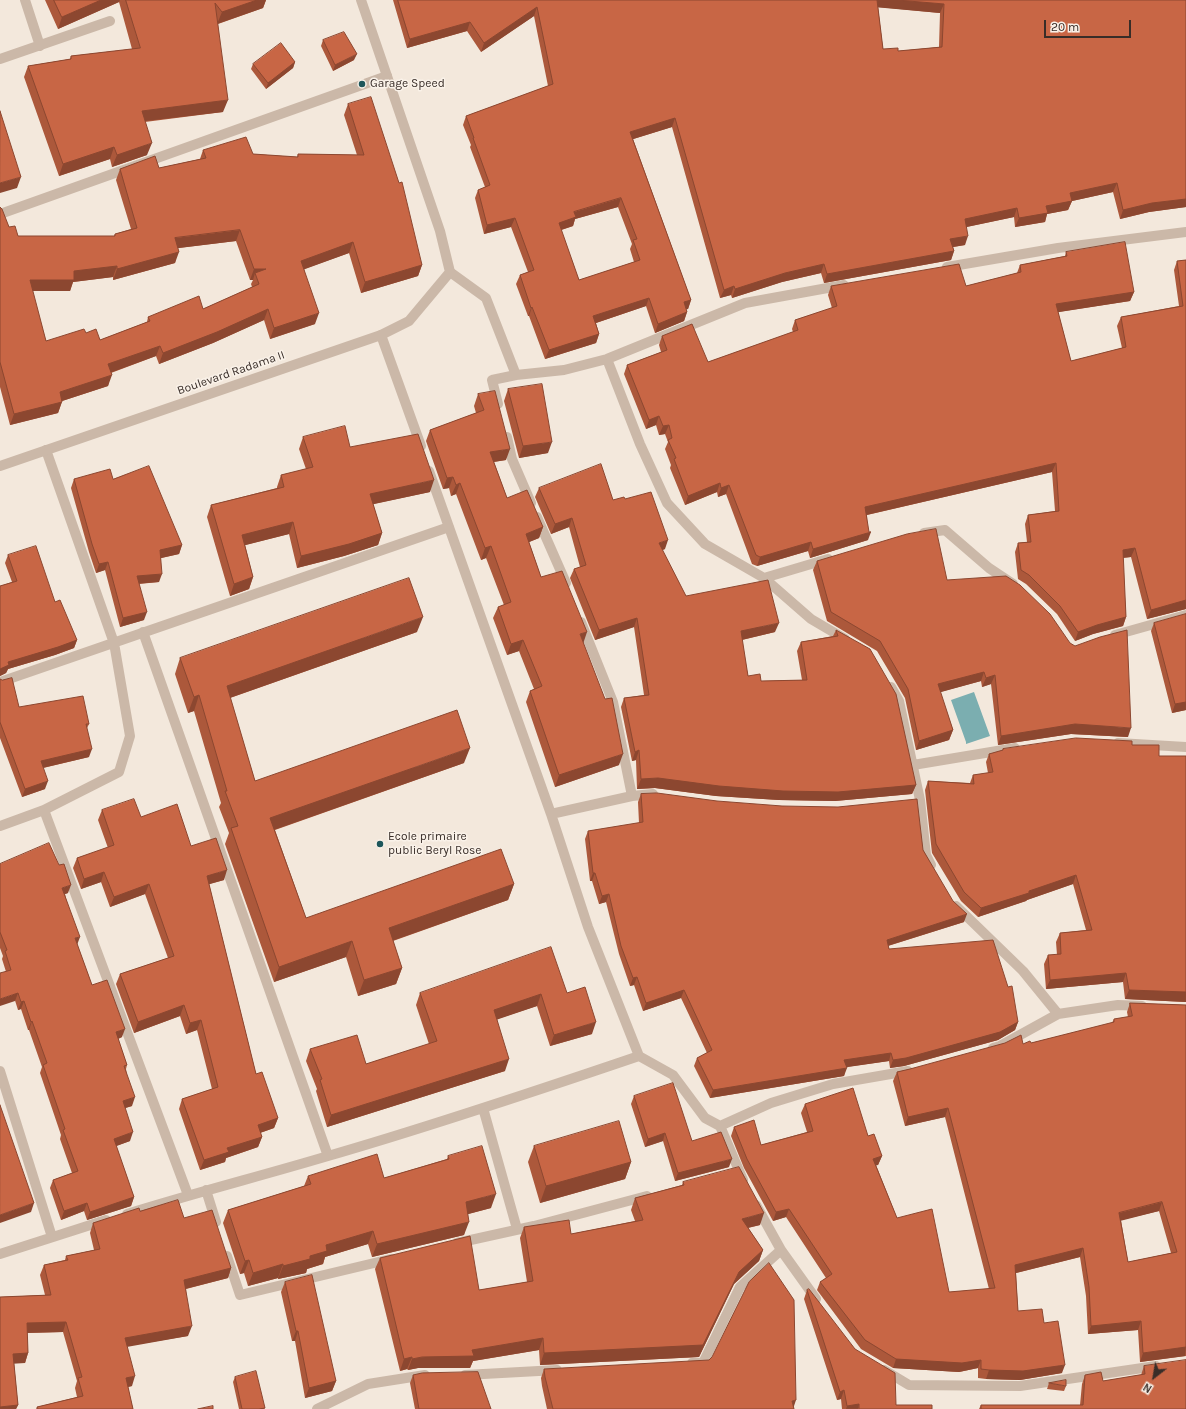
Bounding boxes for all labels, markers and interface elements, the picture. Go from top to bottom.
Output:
scale bar [1046,12,1133,38]
text: 20 m [1051,20,1079,34]
place label: Garage Speed [370,77,445,91]
marker: Garage Speed [357,79,367,89]
street label: Boulevard Radama II [175,348,287,398]
place label: Ecole primaire public Beryl Rose [388,830,481,858]
marker: Ecole primaire public Beryl Rose [375,839,385,849]
north arrow [1134,1357,1174,1397]
text: N [1141,1380,1154,1395]

